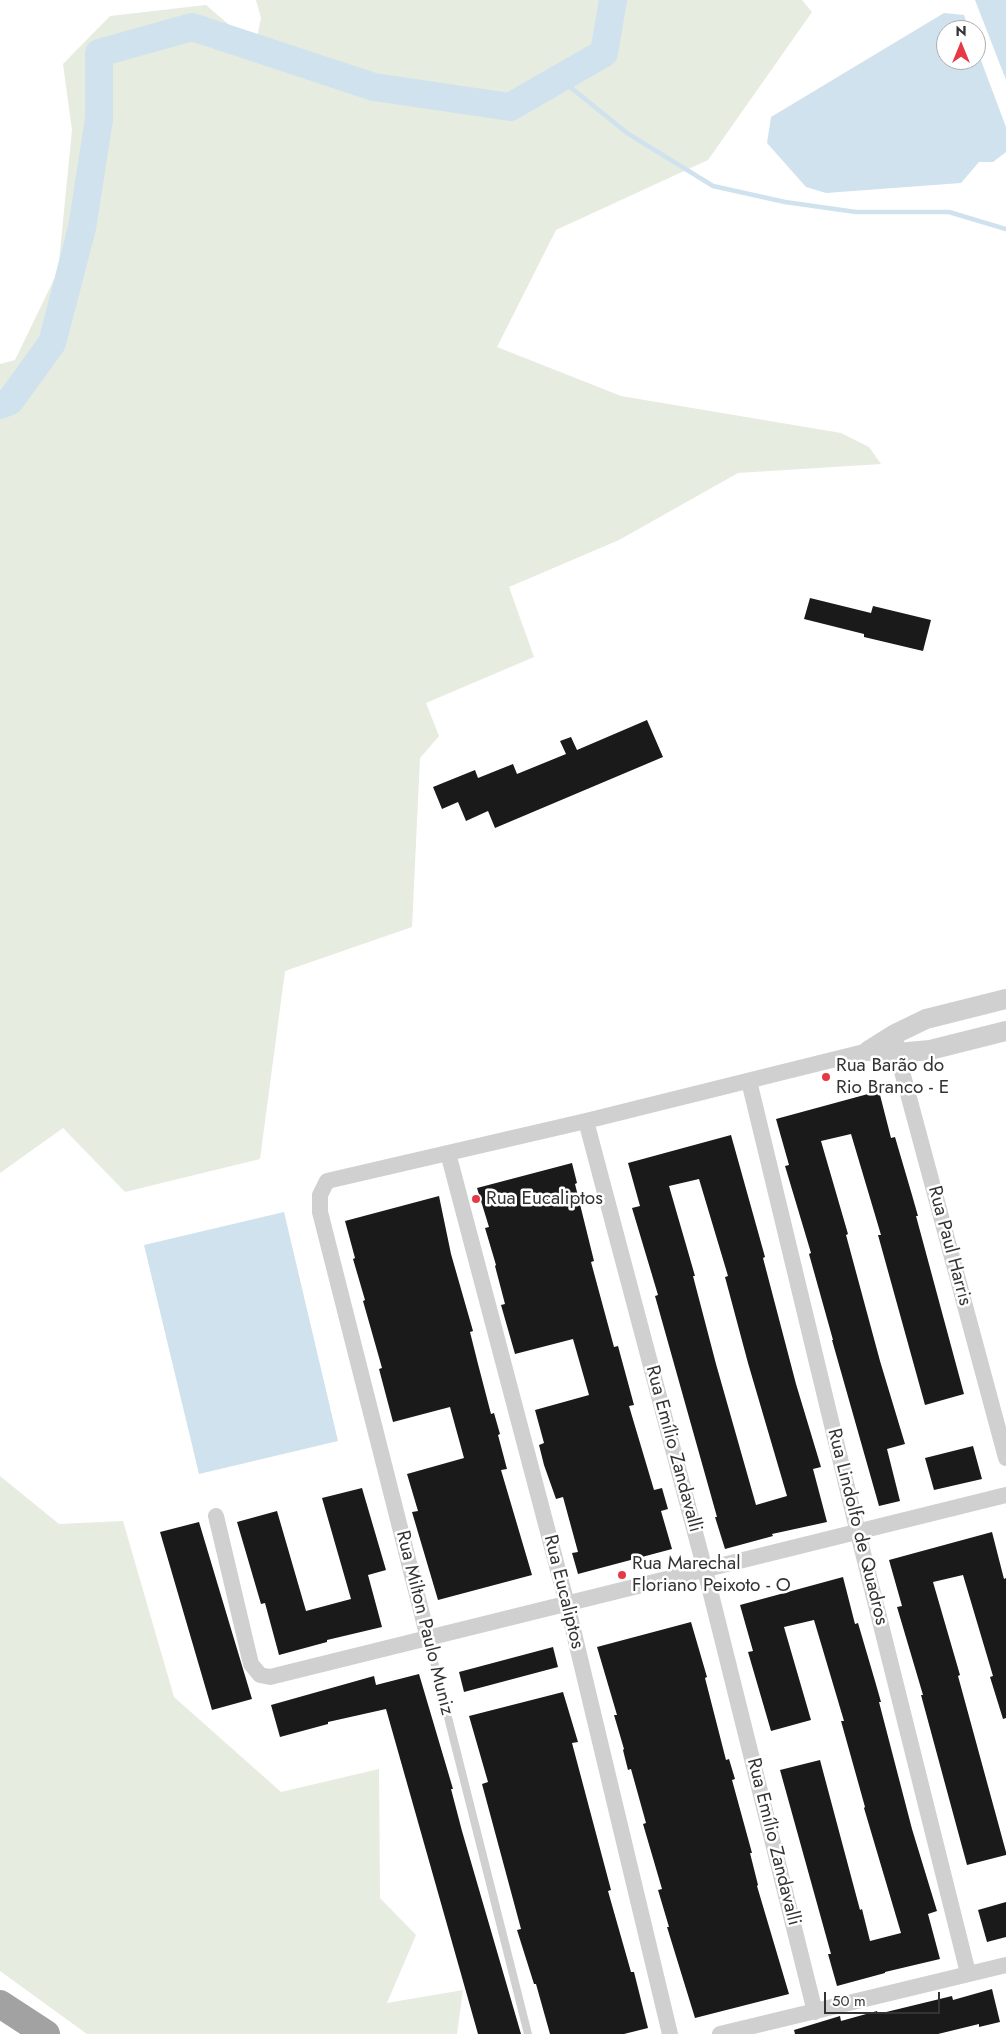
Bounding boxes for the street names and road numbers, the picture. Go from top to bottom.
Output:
street label: Rua Paul Harris [922,1184,976,1308]
street label: Rua Emílio Zandavalli [640,1363,706,1535]
street label: Rua Lindolfo de Quadros [822,1426,892,1628]
street label: Rua Milton Paulo Muniz [390,1528,458,1718]
street label: Rua Eucaliptos [538,1533,588,1651]
street label: Rua Emílio Zandavalli [741,1756,805,1928]

